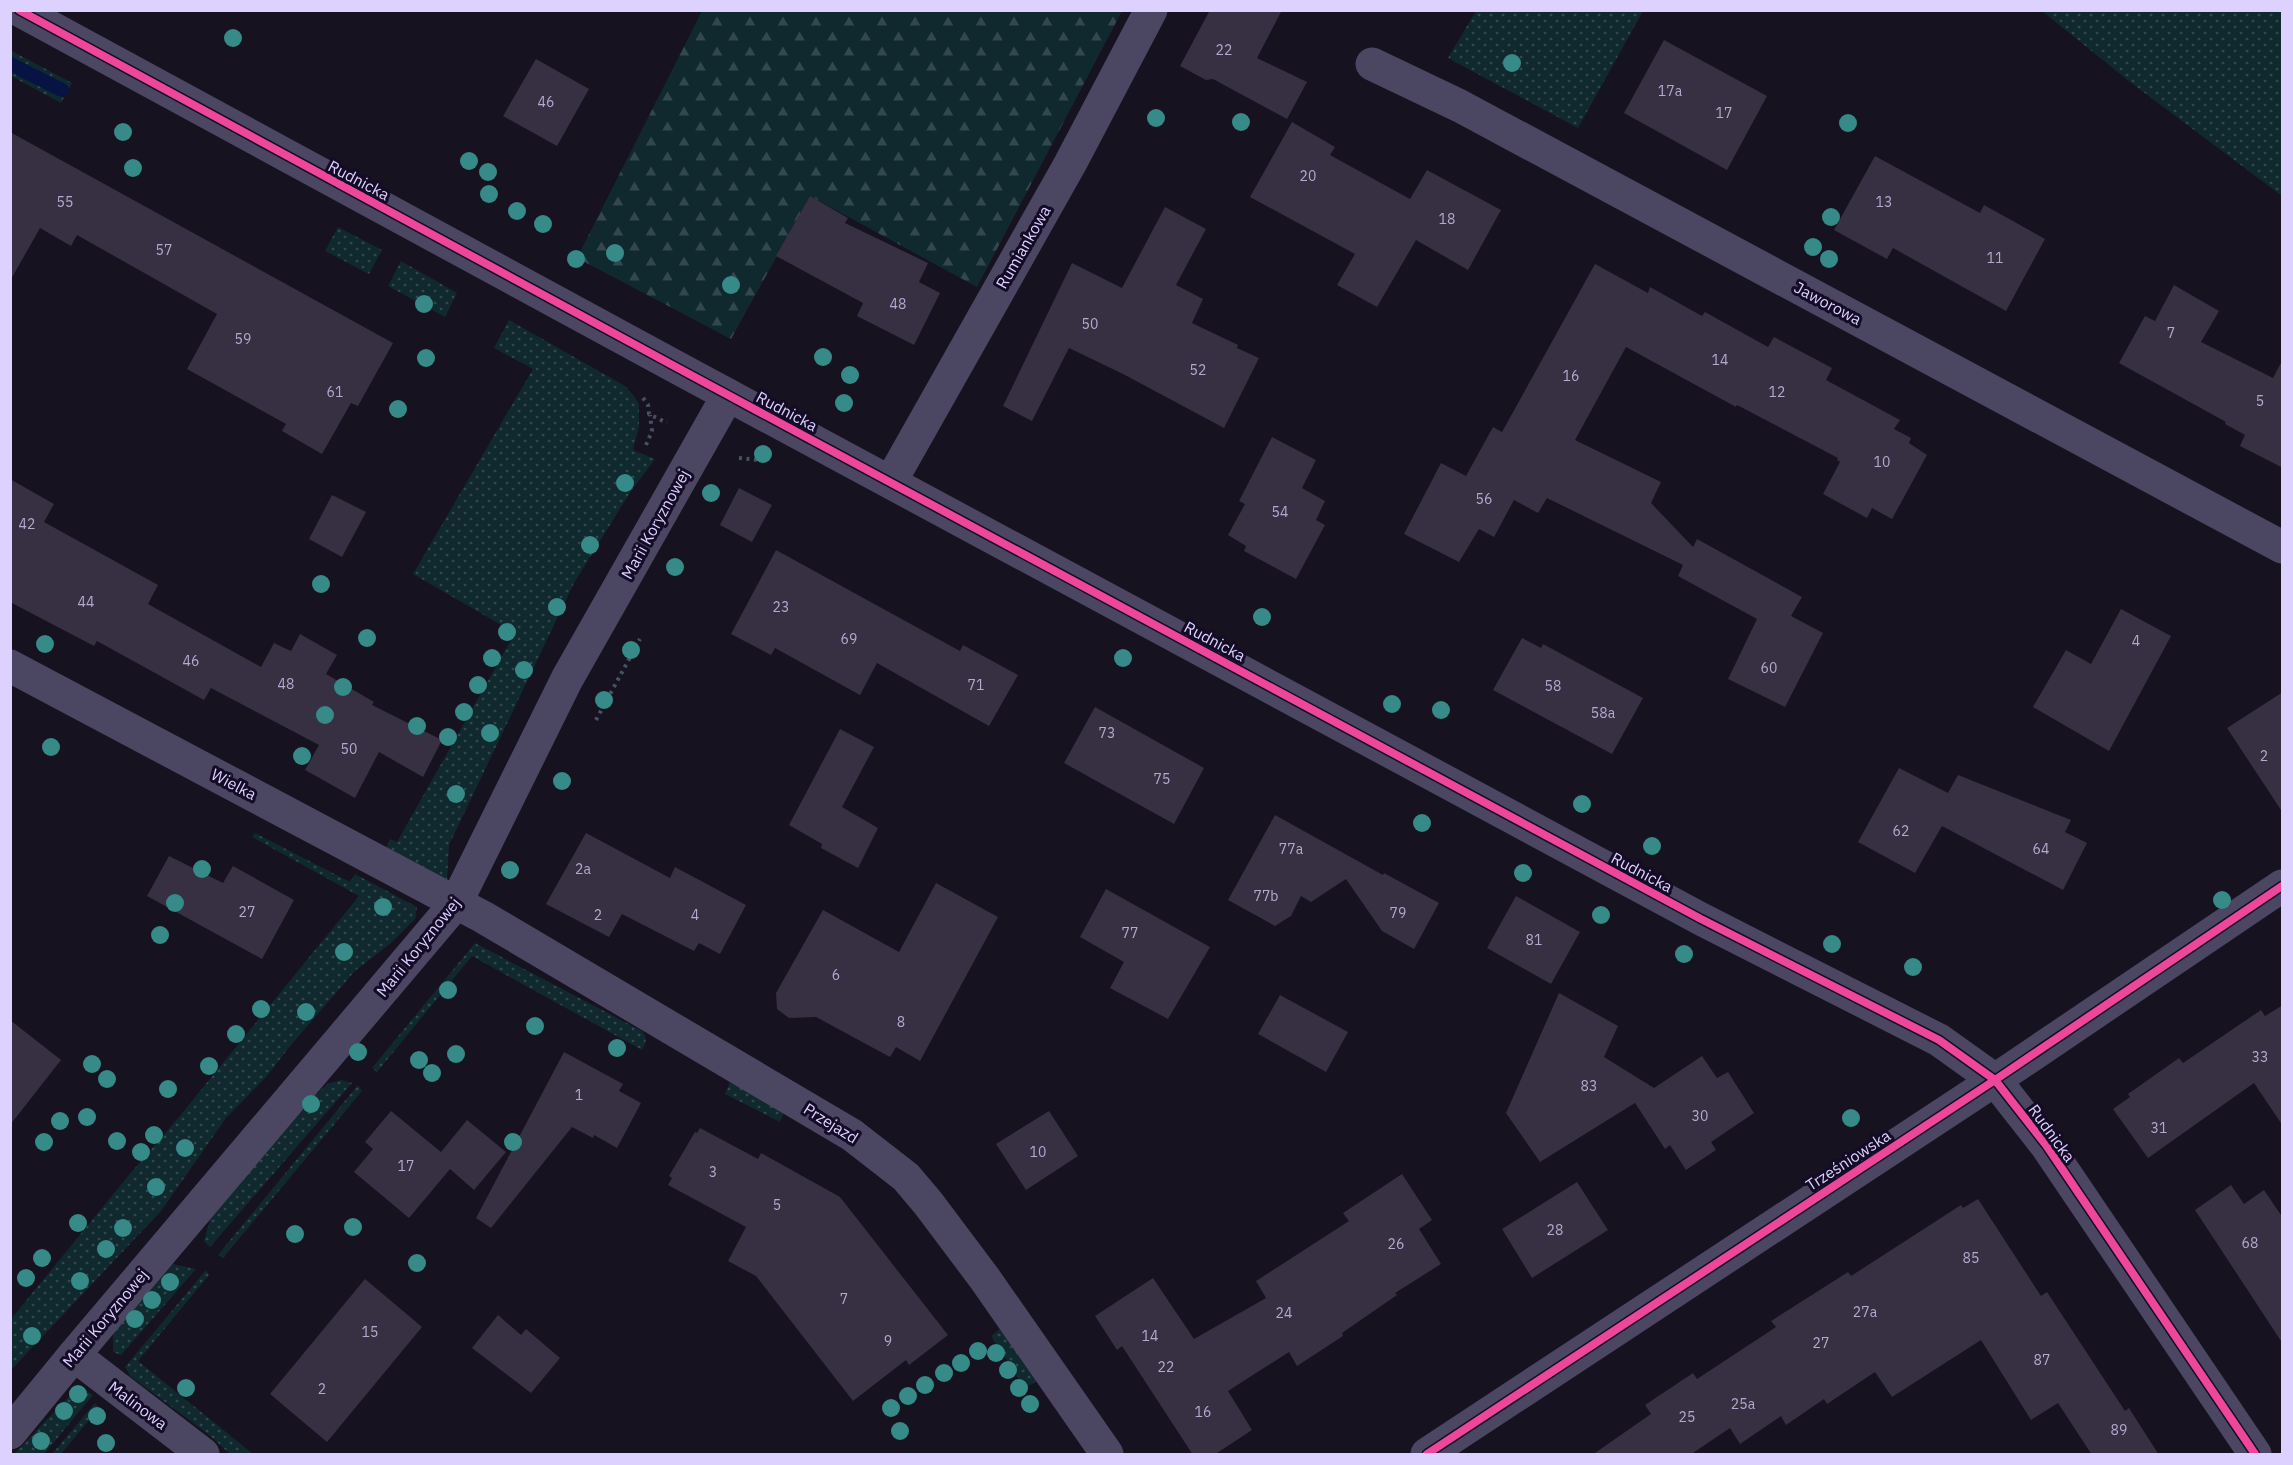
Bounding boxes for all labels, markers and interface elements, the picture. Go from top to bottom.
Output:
house number: 22 [1216,41,1232,59]
house number: 17a [1658,82,1683,100]
house number: 46 [538,93,554,111]
house number: 17 [1716,104,1732,122]
street label: Rudnicka [325,156,394,205]
house number: 20 [1300,167,1316,185]
house number: 55 [57,193,73,211]
house number: 13 [1876,193,1892,211]
street label: Rumiankowa [991,201,1055,292]
house number: 18 [1439,210,1455,228]
house number: 57 [156,241,172,259]
house number: 11 [1987,249,2003,267]
street label: Jaworowa [1791,277,1865,329]
house number: 48 [890,295,906,313]
house number: 50 [1082,315,1098,333]
house number: 7 [2167,324,2175,342]
house number: 59 [235,330,251,348]
house number: 14 [1712,351,1728,369]
house number: 52 [1190,361,1206,379]
house number: 16 [1563,367,1579,385]
house number: 61 [327,383,343,401]
house number: 12 [1769,383,1785,401]
street label: Rudnicka [753,387,822,436]
house number: 5 [2256,392,2264,410]
house number: 10 [1874,453,1890,471]
street label: Marii Koryznowej [617,466,693,582]
house number: 56 [1476,490,1492,508]
house number: 54 [1272,503,1288,521]
house number: 42 [19,515,35,533]
house number: 44 [78,593,94,611]
house number: 23 [773,598,789,616]
street label: Rudnicka [1181,617,1250,666]
house number: 69 [841,630,857,648]
house number: 4 [2132,632,2140,650]
house number: 46 [183,652,199,670]
house number: 60 [1761,659,1777,677]
house number: 48 [278,675,294,693]
house number: 71 [968,676,984,694]
house number: 58 [1545,677,1561,695]
house number: 58a [1591,704,1616,722]
house number: 73 [1099,724,1115,742]
house number: 50 [341,740,357,758]
house number: 2 [2260,747,2268,765]
street label: Wielka [208,764,260,804]
house number: 75 [1154,770,1170,788]
house number: 62 [1893,822,1909,840]
house number: 77a [1279,840,1304,858]
house number: 64 [2033,840,2049,858]
street label: Rudnicka [1608,848,1677,897]
house number: 2a [575,860,591,878]
house number: 77b [1254,887,1278,905]
street label: Marii Koryznowej [372,893,464,1001]
house number: 27 [239,903,255,921]
house number: 79 [1390,904,1406,922]
house number: 2 [594,906,602,924]
house number: 4 [691,906,699,924]
house number: 77 [1122,924,1138,942]
house number: 81 [1526,931,1542,949]
house number: 6 [832,966,840,984]
house number: 8 [897,1013,905,1031]
house number: 33 [2252,1048,2268,1066]
house number: 83 [1581,1077,1597,1095]
house number: 1 [575,1086,583,1104]
street label: Przejazd [800,1098,862,1148]
street label: Rudnicka [2024,1100,2080,1166]
house number: 30 [1692,1107,1708,1125]
house number: 31 [2151,1119,2167,1137]
street label: Trześniowska [1802,1125,1895,1195]
house number: 10 [1030,1143,1046,1161]
house number: 17 [398,1157,414,1175]
house number: 3 [709,1163,717,1181]
house number: 5 [773,1196,781,1214]
house number: 28 [1547,1221,1563,1239]
house number: 68 [2242,1234,2258,1252]
house number: 26 [1388,1235,1404,1253]
house number: 85 [1963,1249,1979,1267]
street label: Marii Koryznowej [58,1265,152,1371]
house number: 7 [840,1290,848,1308]
house number: 27a [1853,1303,1878,1321]
house number: 24 [1276,1304,1292,1322]
house number: 15 [362,1323,378,1341]
house number: 14 [1142,1327,1158,1345]
house number: 9 [884,1332,892,1350]
house number: 27 [1813,1334,1829,1352]
house number: 87 [2034,1351,2050,1369]
house number: 22 [1158,1358,1174,1376]
street label: Malinowa [105,1376,172,1434]
house number: 2 [318,1380,326,1398]
house number: 25a [1731,1395,1756,1413]
house number: 16 [1195,1403,1211,1421]
house number: 25 [1679,1408,1695,1426]
house number: 89 [2111,1421,2127,1439]

